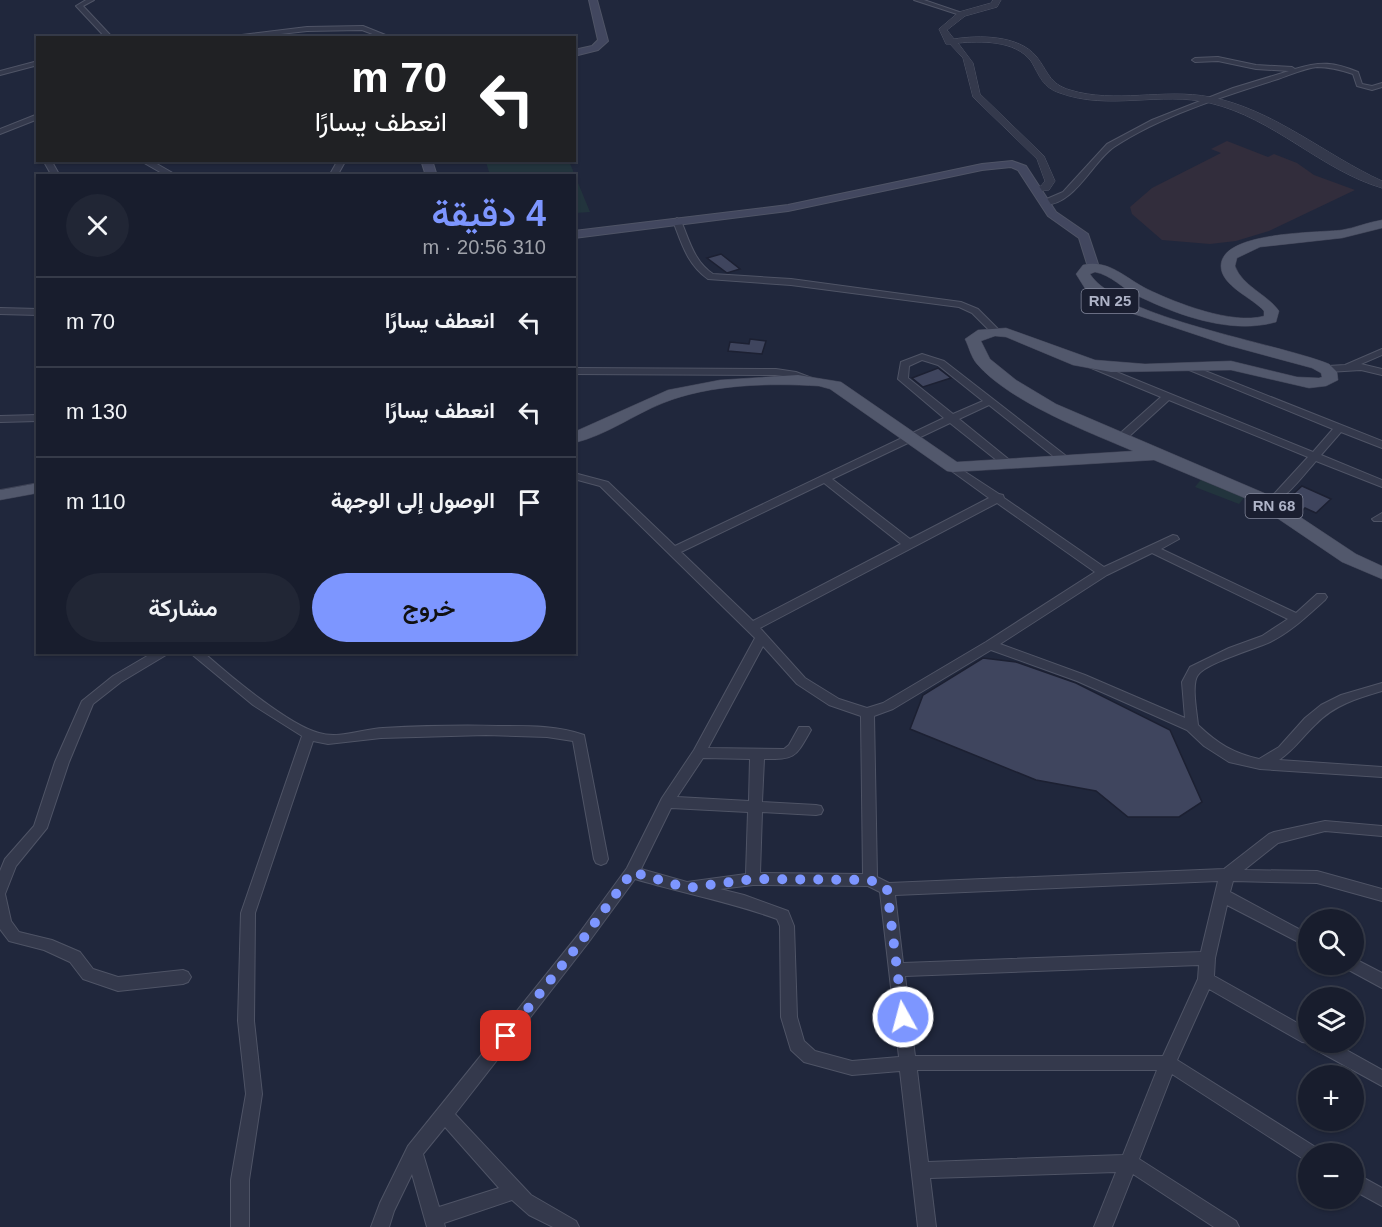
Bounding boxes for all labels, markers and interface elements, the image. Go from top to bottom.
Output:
text: 70 m [351,54,447,101]
icon: left [468,60,546,138]
text: انعطف يسارًا [315,107,447,137]
text: 4 دقيقة [431,193,546,234]
button: close [66,194,129,257]
text: 310 m · 20:56 [423,236,546,258]
road number: RN 25 [1082,289,1138,313]
icon: left [513,306,546,339]
text: انعطف يسارًا [385,308,495,333]
text: 70 m [66,309,115,334]
icon: left [513,396,546,429]
text: انعطف يسارًا [385,398,495,423]
text: 130 m [66,399,127,424]
icon: arrive [513,486,546,519]
text: الوصول إلى الوجهة [331,488,495,513]
text: 110 m [66,489,126,514]
road number: RN 68 [1246,494,1302,518]
button: مشاركة [66,573,300,642]
button: خروج [312,573,546,642]
map controls [1298,909,1364,1209]
button: search [1298,909,1364,975]
position arrow [871,985,935,1049]
button: layers [1298,987,1364,1053]
pin [480,1010,531,1061]
icon: arrive [489,1019,522,1052]
button: + [1298,1065,1364,1131]
button: − [1298,1143,1364,1209]

